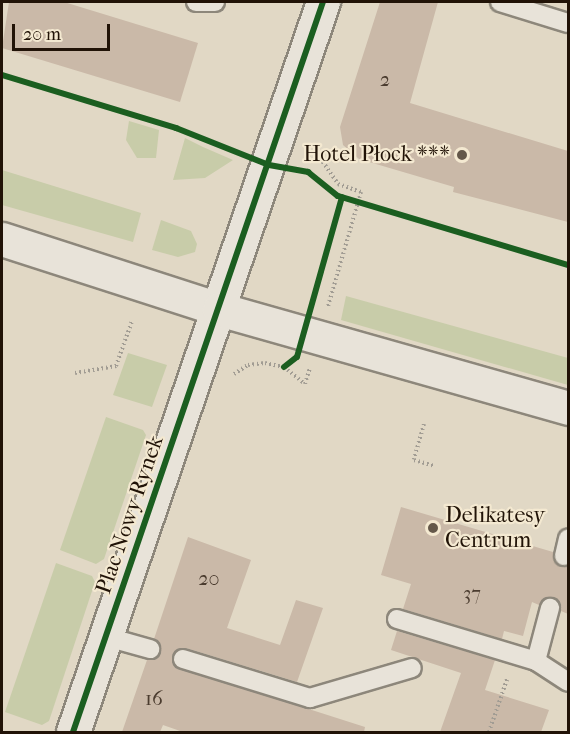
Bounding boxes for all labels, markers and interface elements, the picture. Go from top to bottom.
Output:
scale bar [15,12,112,50]
text: 20 m [23,24,61,45]
house number: 2 [380,67,390,91]
place label: Hotel Płock *** [303,142,450,168]
marker: Hotel Płock *** [455,148,469,162]
street label: Plac Nowy Rynek [91,433,169,597]
place label: Delikatesy Centrum [445,502,545,554]
marker: Delikatesy Centrum [426,521,440,535]
house number: 20 [198,566,220,590]
house number: 37 [463,581,481,605]
house number: 16 [145,686,163,710]

